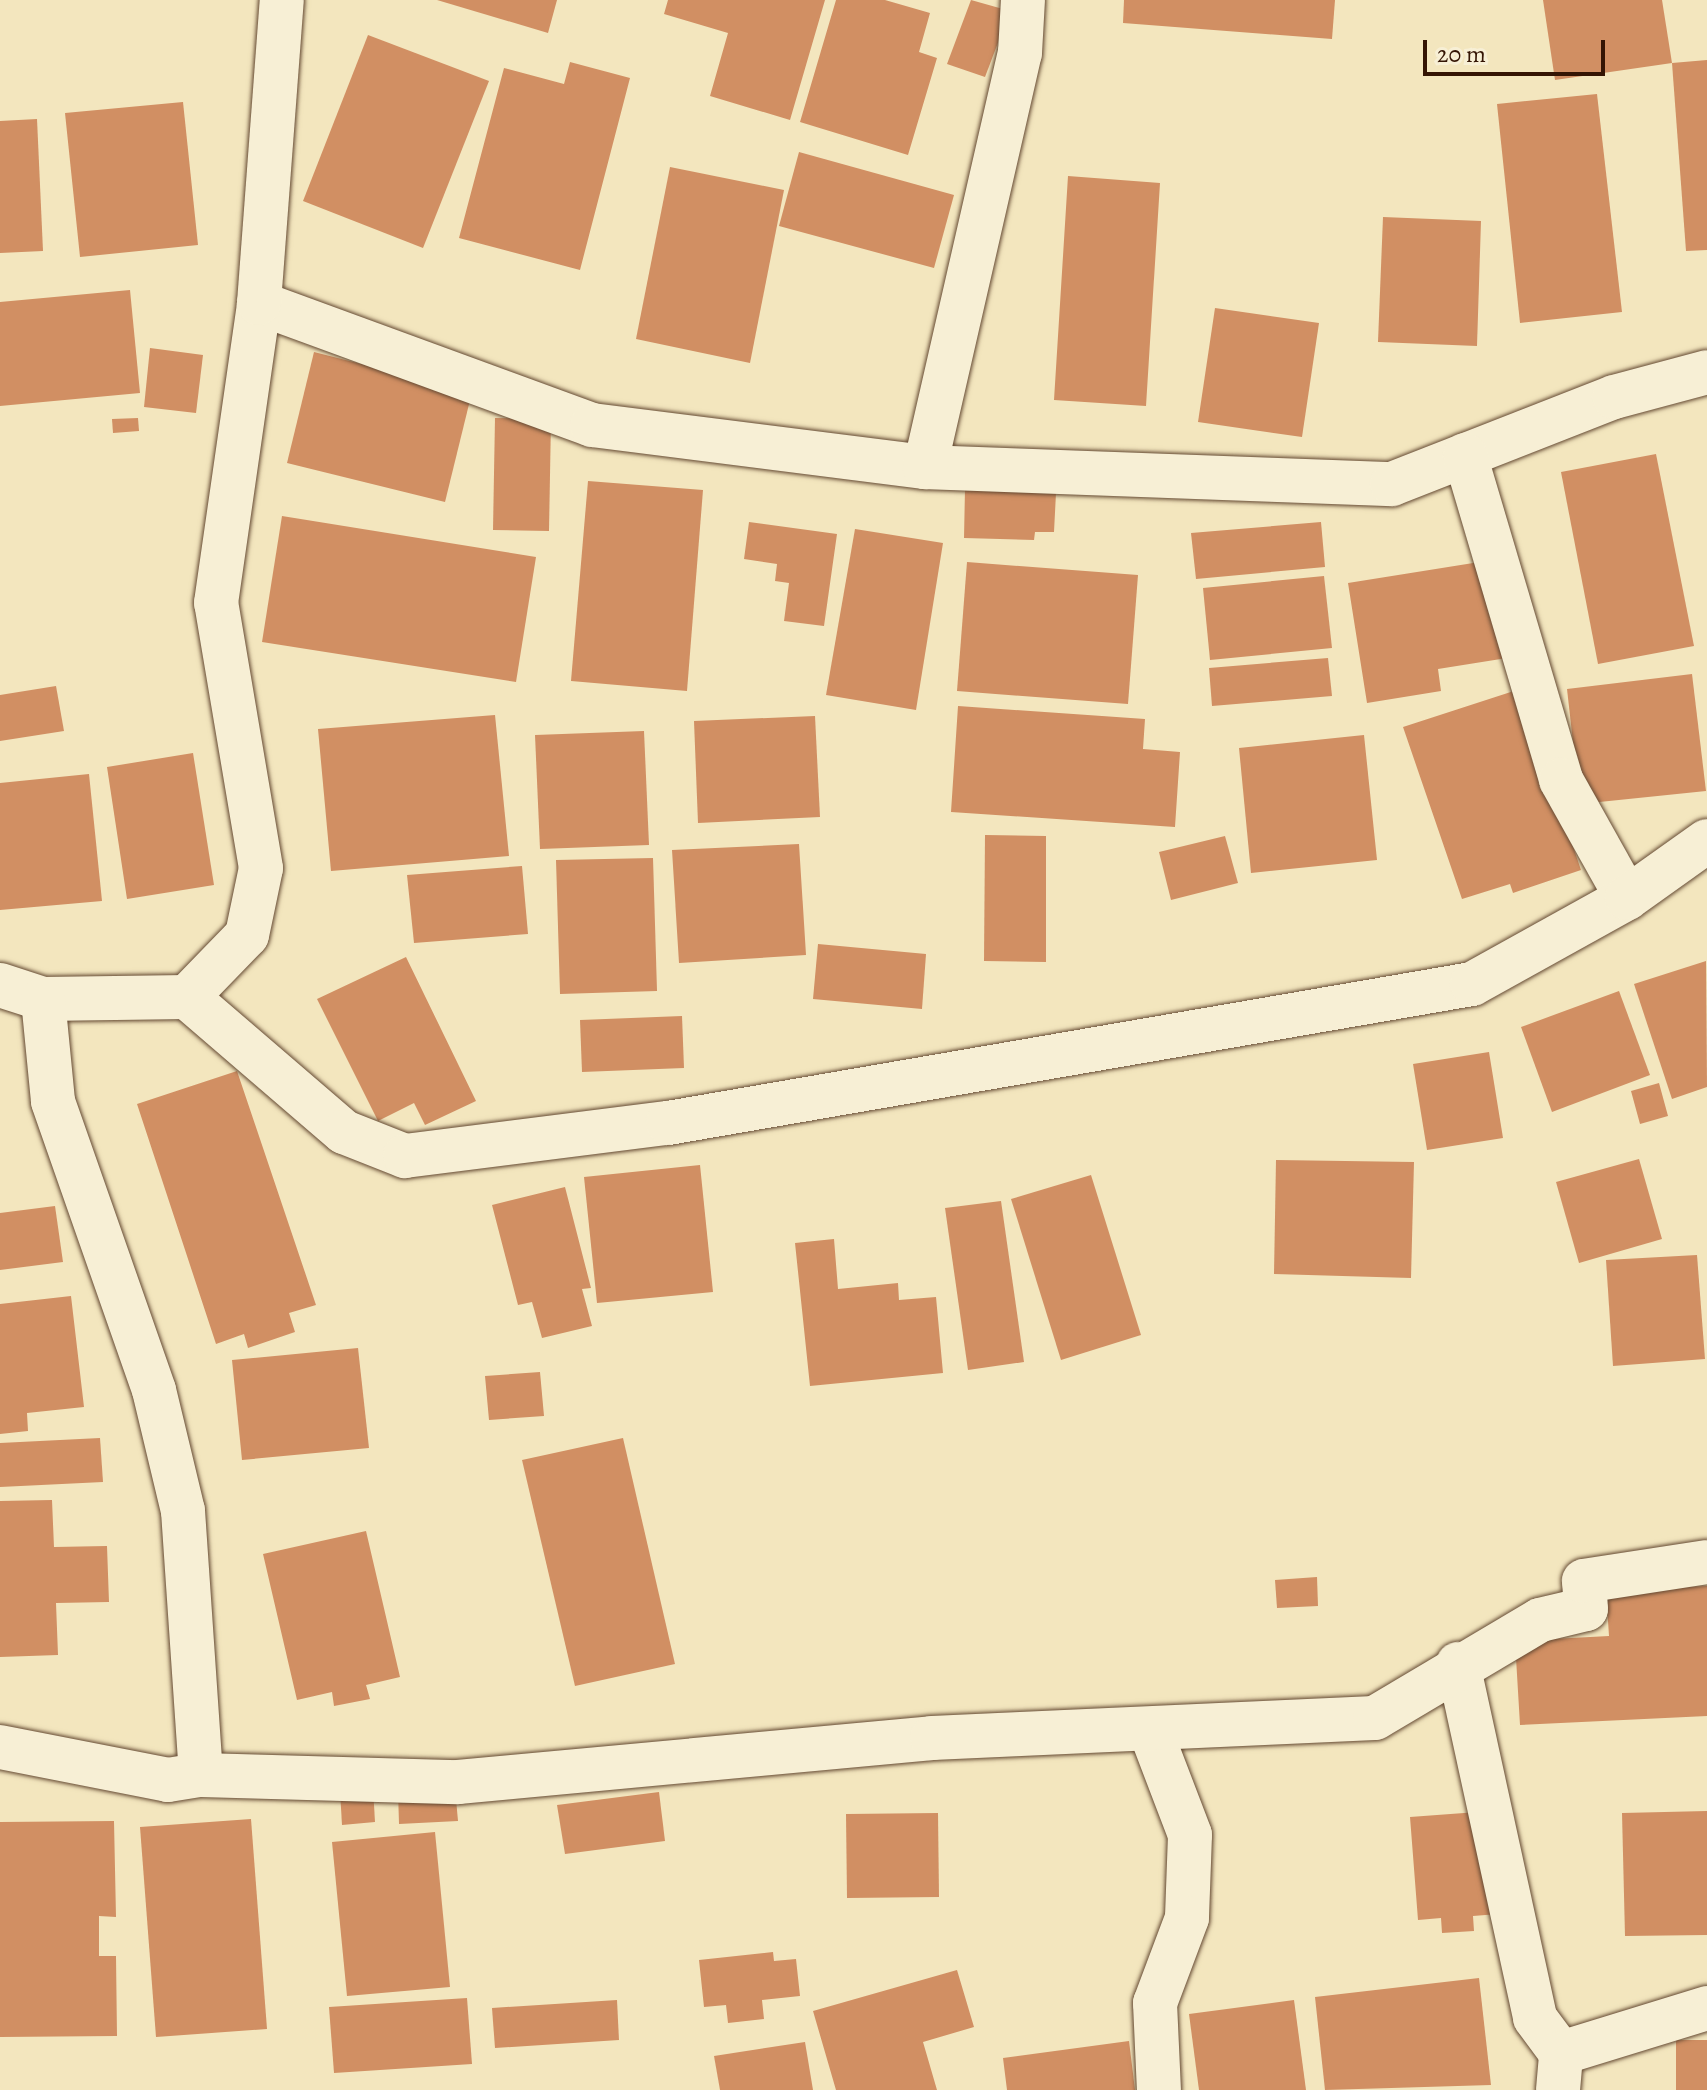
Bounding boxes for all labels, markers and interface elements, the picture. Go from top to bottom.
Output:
scale bar [1427,24,1609,74]
text: 20 m [1437,38,1486,70]

